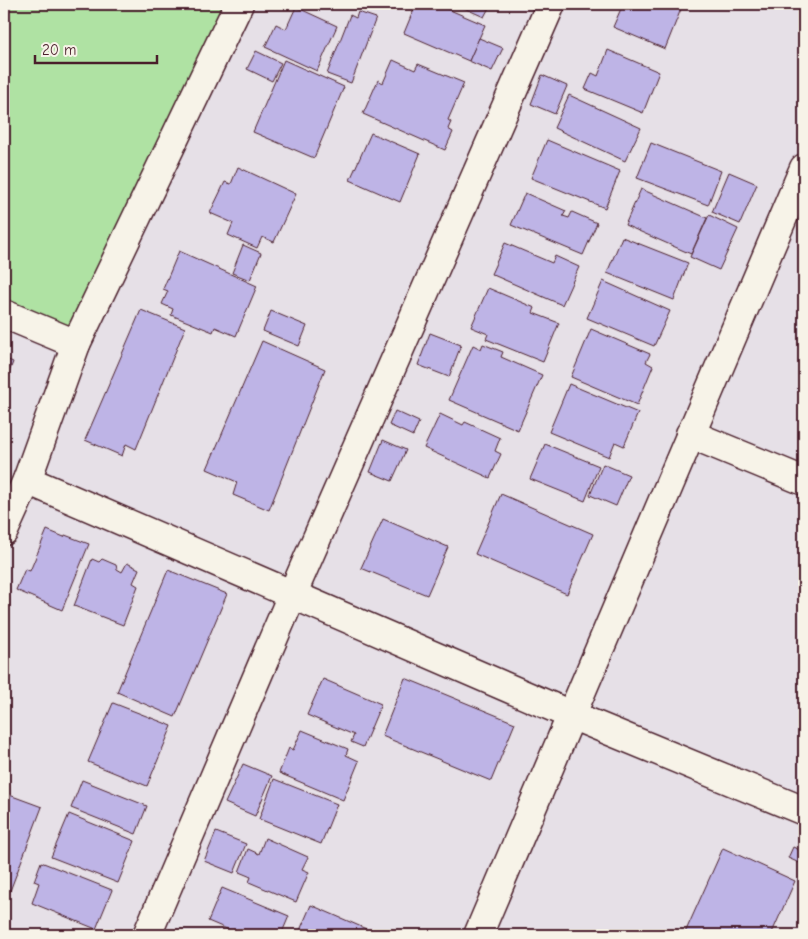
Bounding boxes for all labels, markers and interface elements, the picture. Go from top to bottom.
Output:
scale bar [35,32,158,64]
text: 20 m [42,41,76,59]

